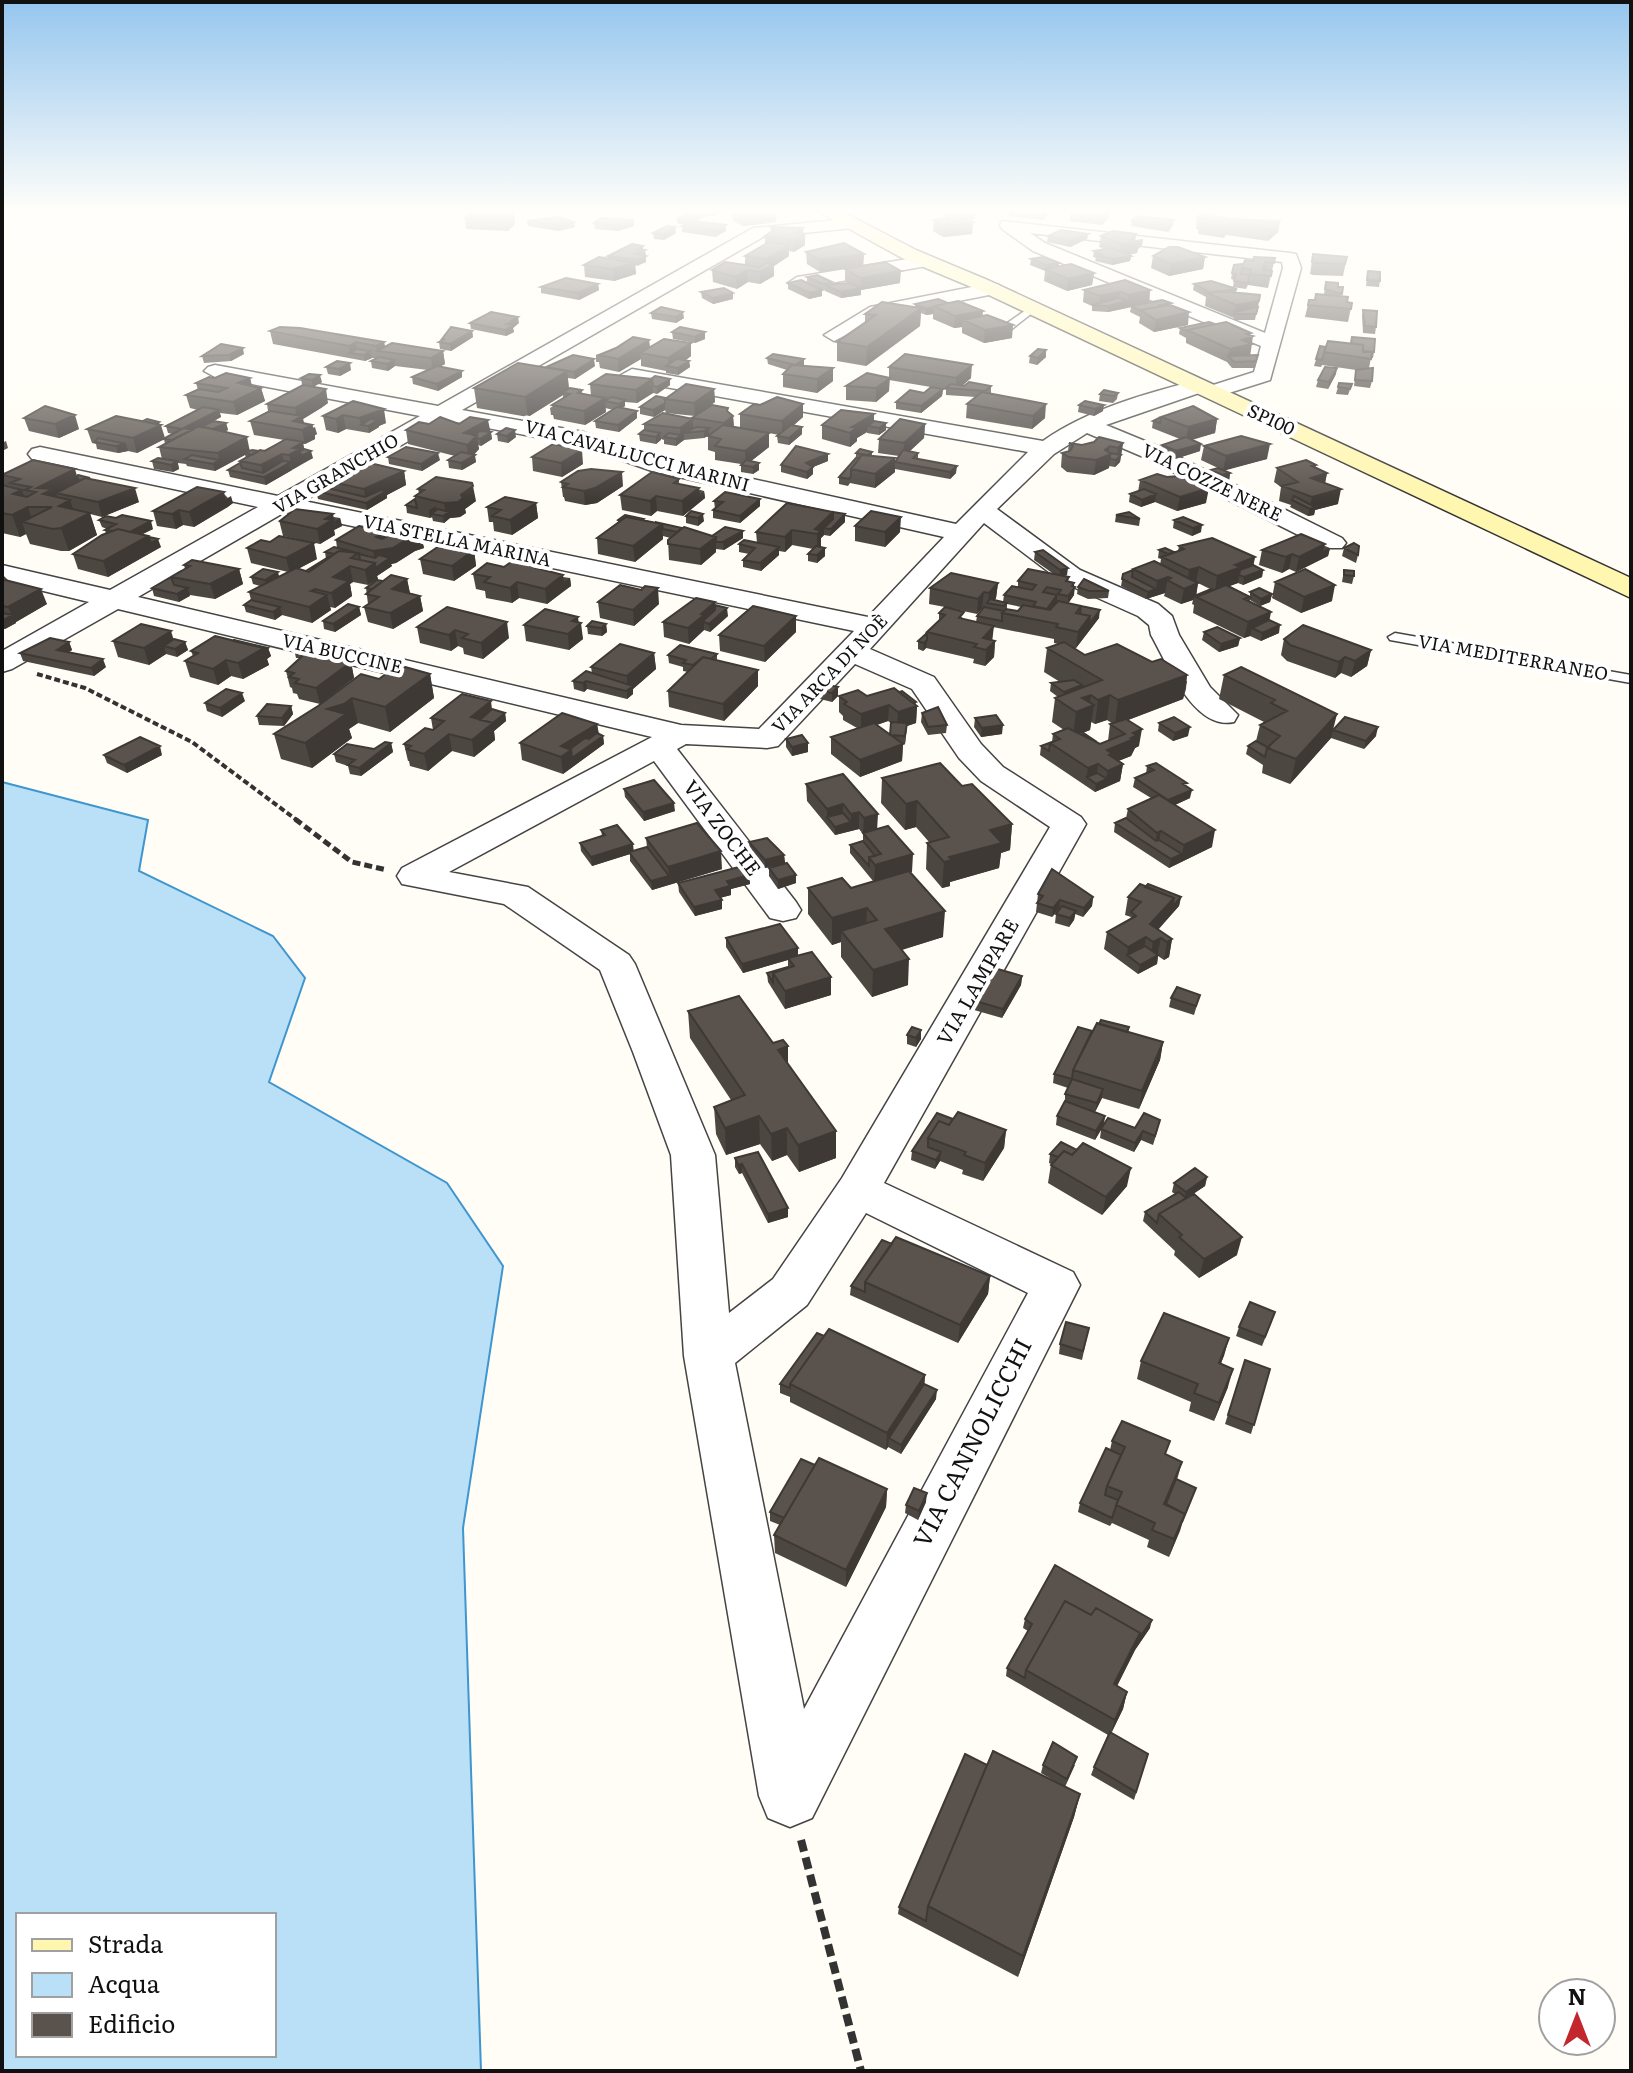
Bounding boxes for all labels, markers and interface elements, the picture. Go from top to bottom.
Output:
street label: SP100 [1243,396,1300,441]
street label: VIA CAVALLUCCI MARINI [522,412,753,498]
street label: VIA GRANCHIO [267,426,403,520]
street label: VIA COZZE NERE [1138,436,1287,527]
street label: VIA STELLA MARINA [361,506,554,573]
street label: VIA ARCA DI NOÈ [765,607,893,739]
street label: VIA BUCCINE [280,626,405,679]
street label: VIA MEDITERRANEO [1416,627,1610,687]
street label: VIA ZOCHE [677,772,770,881]
street label: VIA LAMPARE [928,912,1025,1050]
street label: VIA CANNOLICCHI [903,1331,1039,1552]
legend [16,1913,276,2057]
text: Strada [88,1925,163,1960]
text: Acqua [88,1965,160,2000]
north arrow [1537,1977,1617,2057]
text: N [1568,1979,1586,2012]
text: Edificio [88,2005,175,2040]

